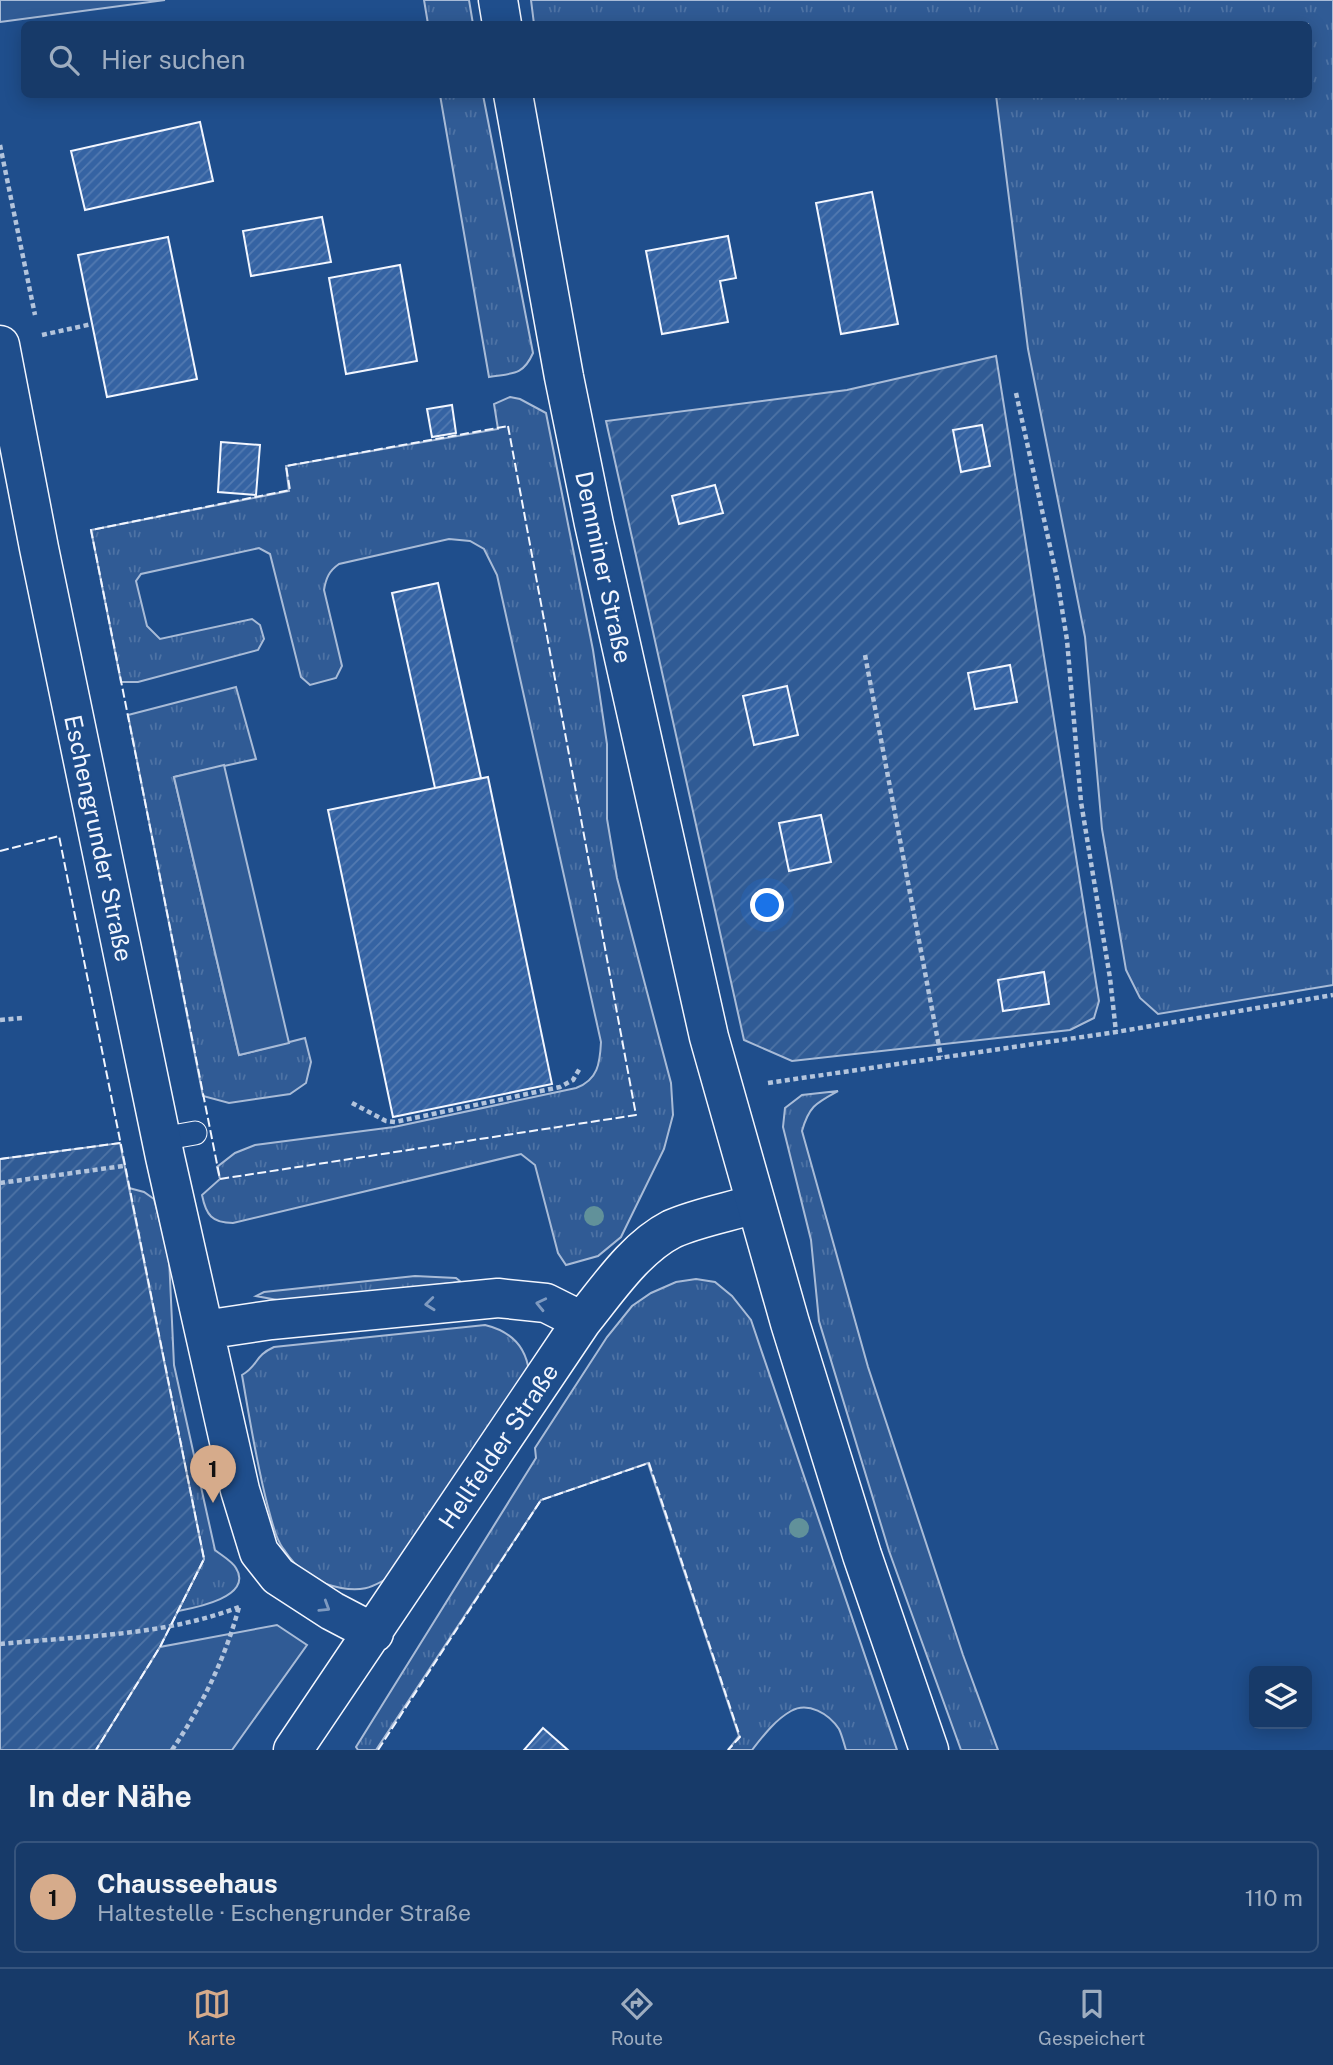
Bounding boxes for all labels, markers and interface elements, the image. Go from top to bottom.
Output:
search box [21,21,1312,98]
icon: search [45,41,83,79]
text: Hier suchen [101,44,246,75]
street label: Demminer Straße [570,469,638,665]
street label: Eschengrunder Straße [59,712,139,964]
your location [750,888,784,922]
one-way arrow [424,1297,435,1312]
one-way arrow [535,1298,547,1312]
street label: Hellfelder Straße [432,1358,564,1534]
pin: 1 [190,1445,236,1503]
one-way arrow [317,1598,330,1611]
map controls [1249,1666,1312,1729]
button: layers [1249,1666,1312,1729]
text: In der Nähe [28,1778,192,1814]
text: Chausseehaus [97,1868,278,1899]
text: 1 [48,1884,58,1911]
text: 110 m [1245,1884,1303,1911]
text: Haltestelle · Eschengrunder Straße [97,1899,471,1926]
tab: Karte [187,1985,236,2049]
tab: Route [611,1985,663,2049]
tab: Gespeichert [1038,1985,1145,2049]

